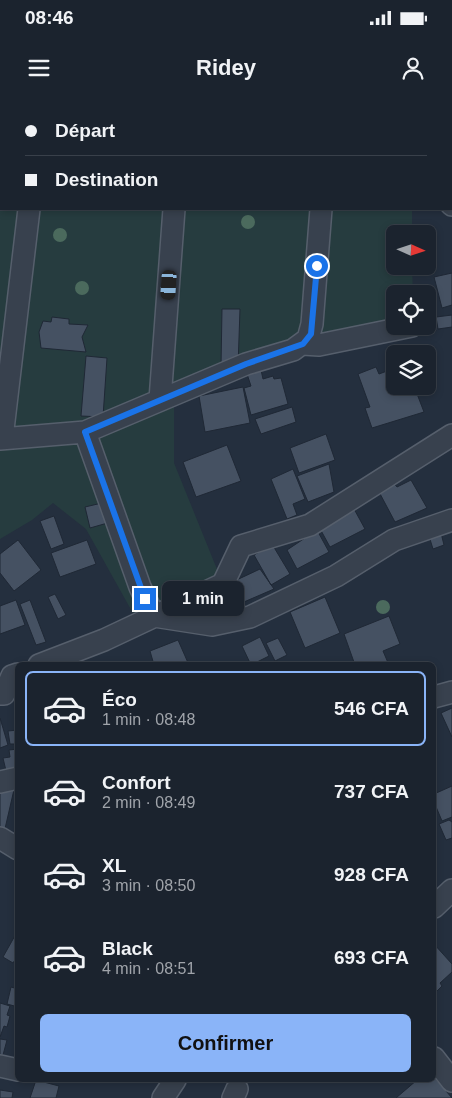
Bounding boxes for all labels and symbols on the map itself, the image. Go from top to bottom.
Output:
north arrow [386,225,436,275]
route start [306,255,328,277]
car [160,270,177,300]
callout: 1 min [162,582,245,616]
route end [134,588,156,610]

